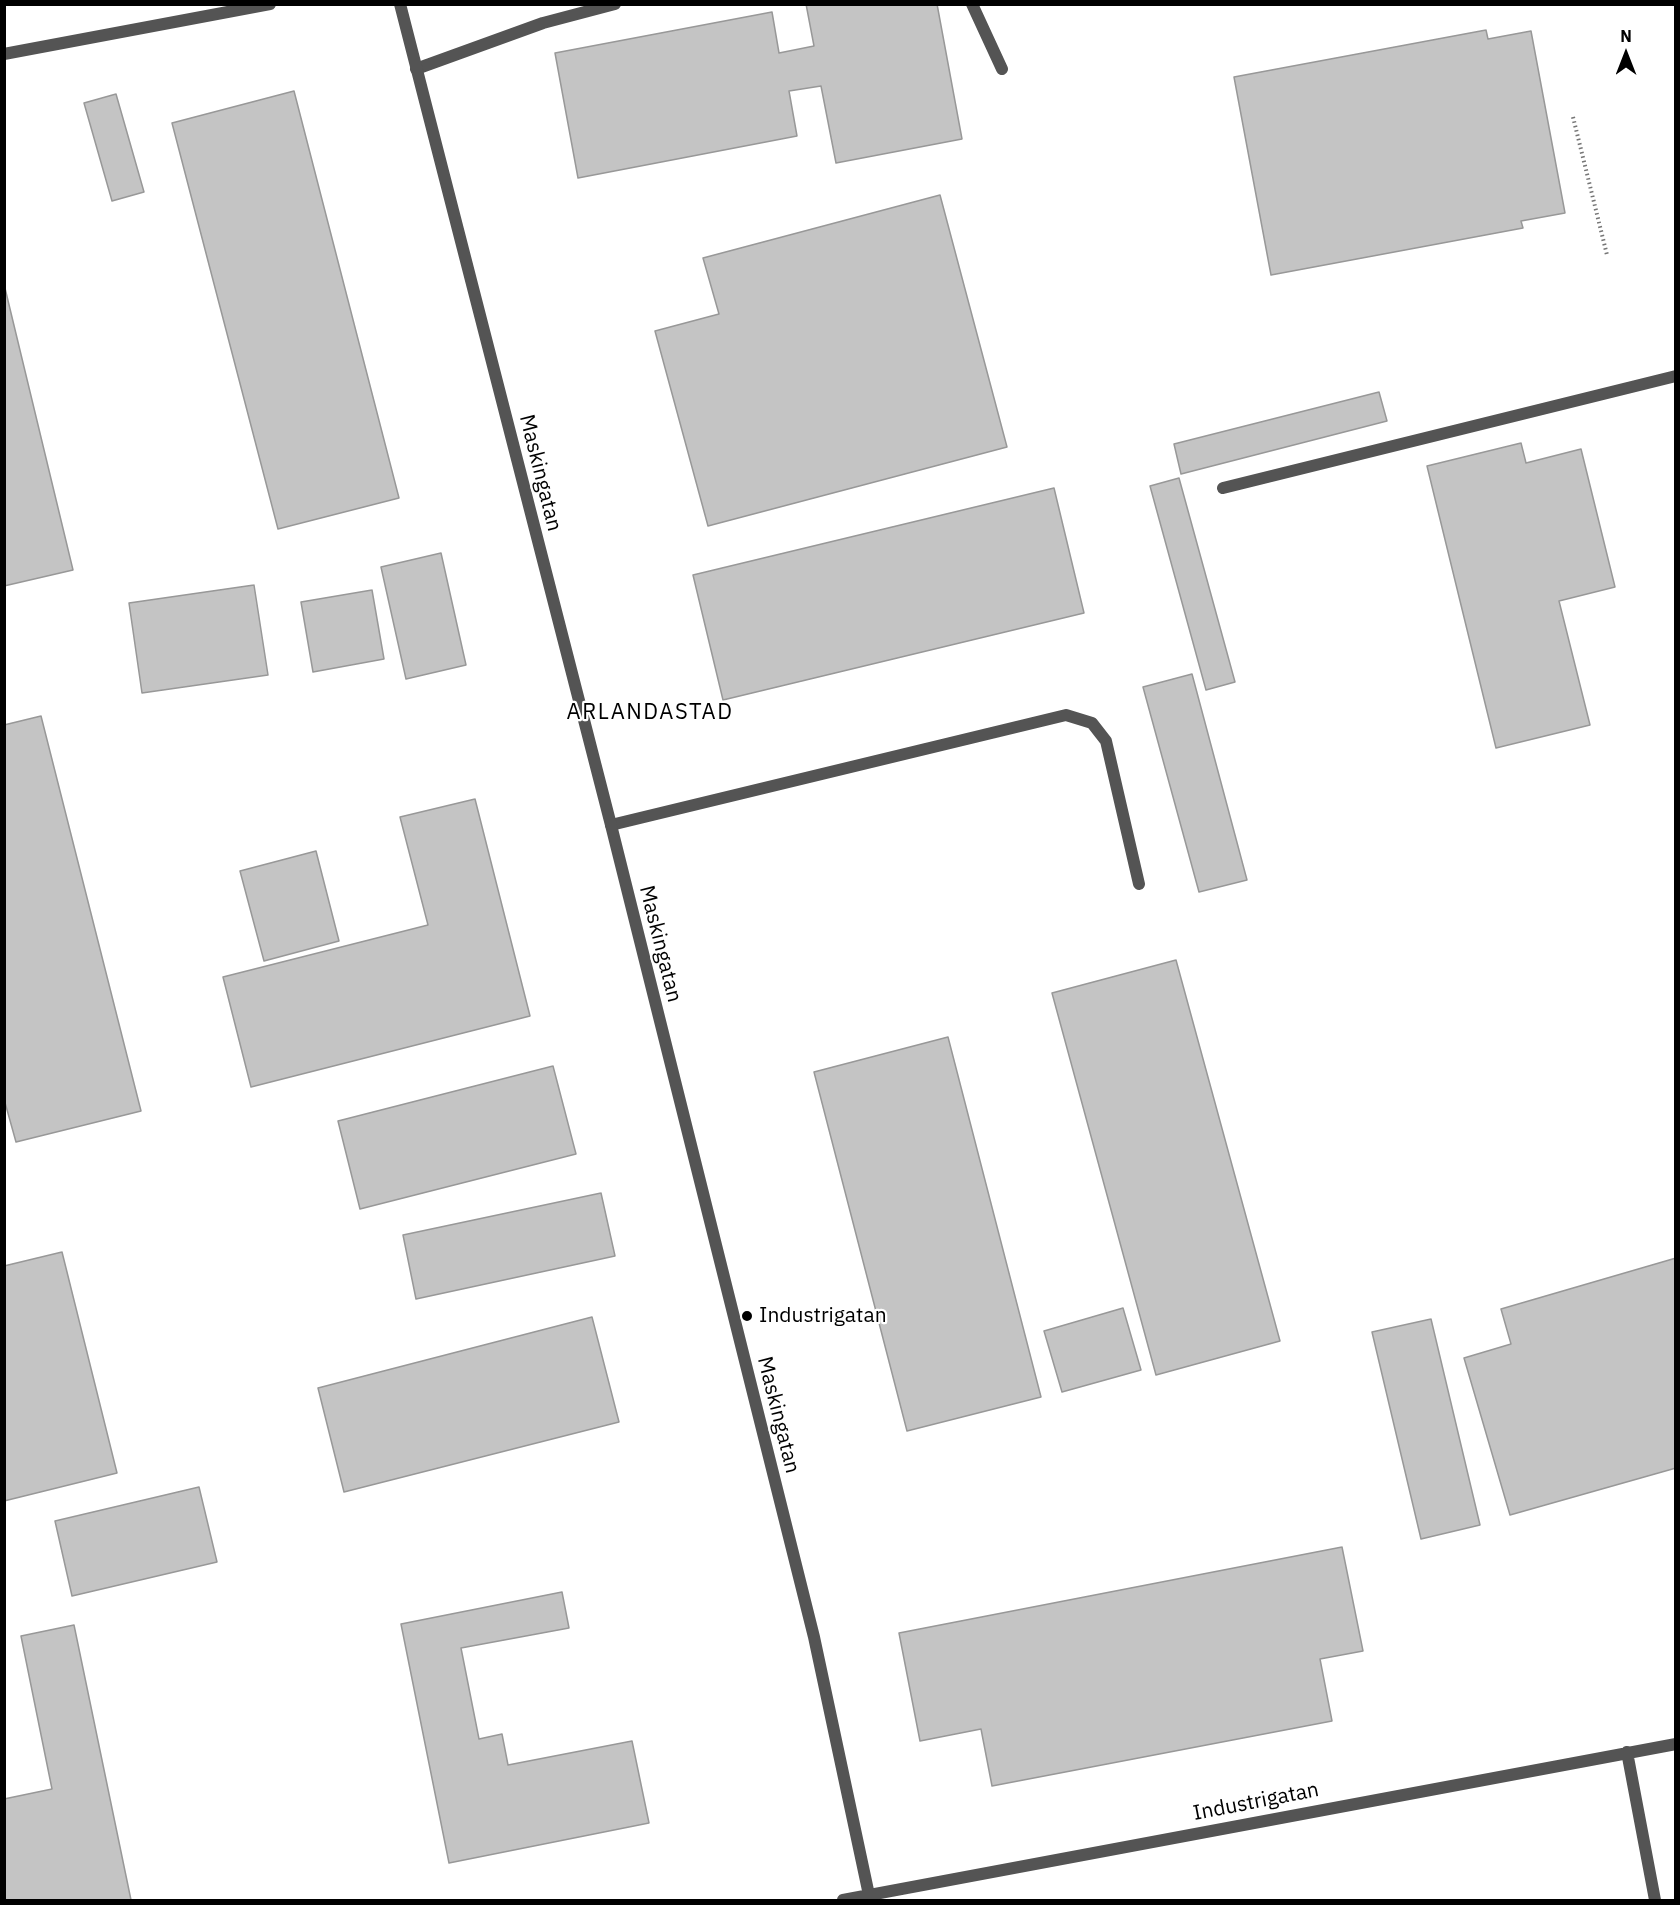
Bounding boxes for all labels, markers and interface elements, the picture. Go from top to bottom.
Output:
north arrow [1596,24,1656,84]
text: N [1620,26,1632,46]
street label: Maskingatan [513,412,567,534]
district label: ARLANDASTAD [567,700,733,726]
street label: Maskingatan [633,883,687,1005]
place label: Industrigatan [759,1303,887,1329]
marker: Industrigatan [740,1309,754,1323]
street label: Maskingatan [751,1354,805,1476]
street label: Industrigatan [1191,1777,1321,1827]

